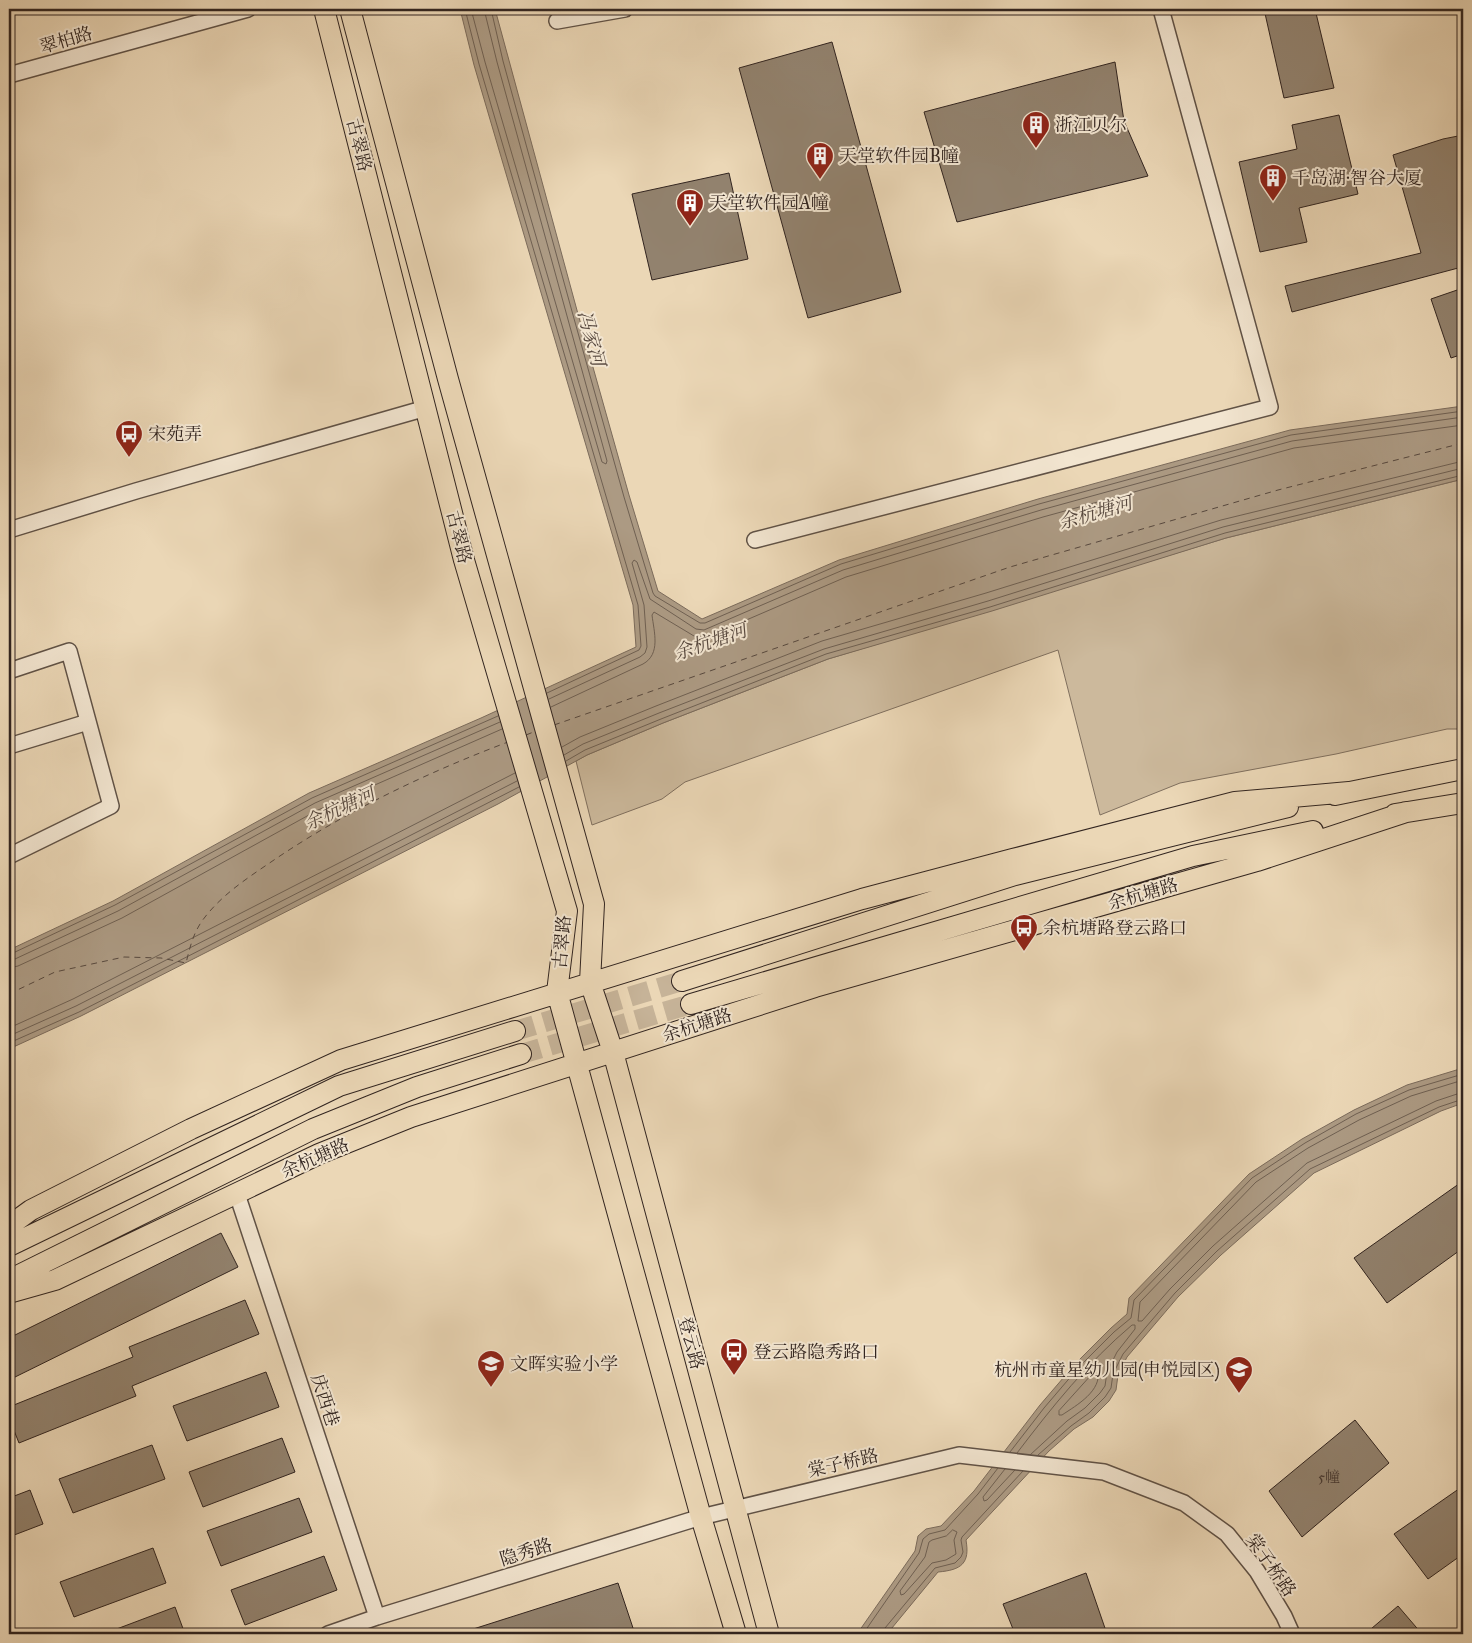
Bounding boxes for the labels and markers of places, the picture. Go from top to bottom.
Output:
building icon: 浙江贝尔 [1021,110,1051,149]
place label: 浙江贝尔 [1055,114,1127,136]
building icon: 天堂软件园B幢 [805,141,835,180]
place label: 天堂软件园B幢 [839,145,959,167]
building icon: 千岛湖·智谷大厦 [1258,163,1288,202]
place label: 千岛湖·智谷大厦 [1292,167,1422,189]
building icon: 天堂软件园A幢 [675,188,705,227]
place label: 天堂软件园A幢 [709,192,829,214]
bus stop icon: 宋苑弄 [114,419,144,458]
place label: 宋苑弄 [148,423,202,445]
bus stop icon: 余杭塘路登云路口 [1009,913,1039,952]
place label: 余杭塘路登云路口 [1043,917,1187,939]
bus stop icon: 登云路隐秀路口 [719,1337,749,1376]
place label: 登云路隐秀路口 [753,1341,879,1363]
school or university icon: 文晖实验小学 [476,1349,506,1388]
place label: 文晖实验小学 [510,1353,618,1375]
school or university icon: 杭州市童星幼儿园(申悦园区) [1224,1355,1254,1394]
place label: 杭州市童星幼儿园(申悦园区) [994,1359,1220,1382]

